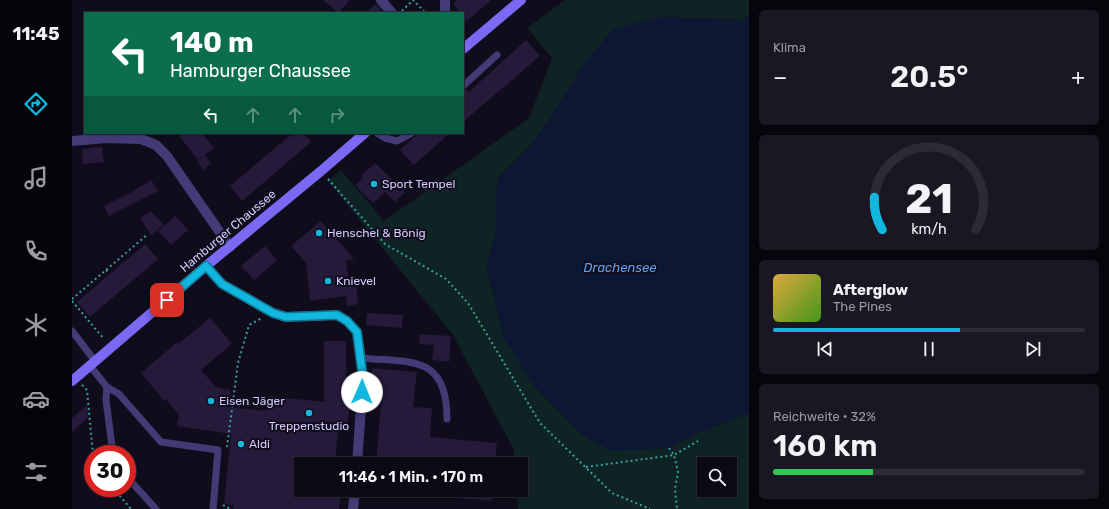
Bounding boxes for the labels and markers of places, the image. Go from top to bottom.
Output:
place label: Sport Tempel [382,177,455,191]
marker: Sport Tempel [369,179,379,189]
place label: Henschel & Bönig [327,226,426,240]
marker: Henschel & Bönig [314,228,324,238]
place label: Knievel [336,274,376,288]
marker: Knievel [323,276,333,286]
pin [150,283,184,317]
place label: Eisen Jäger [219,394,285,408]
marker: Eisen Jäger [206,396,216,406]
marker: Treppenstudio [304,408,314,418]
place label: Treppenstudio [269,419,349,433]
place label: Aldi [249,437,270,451]
marker: Aldi [236,439,246,449]

